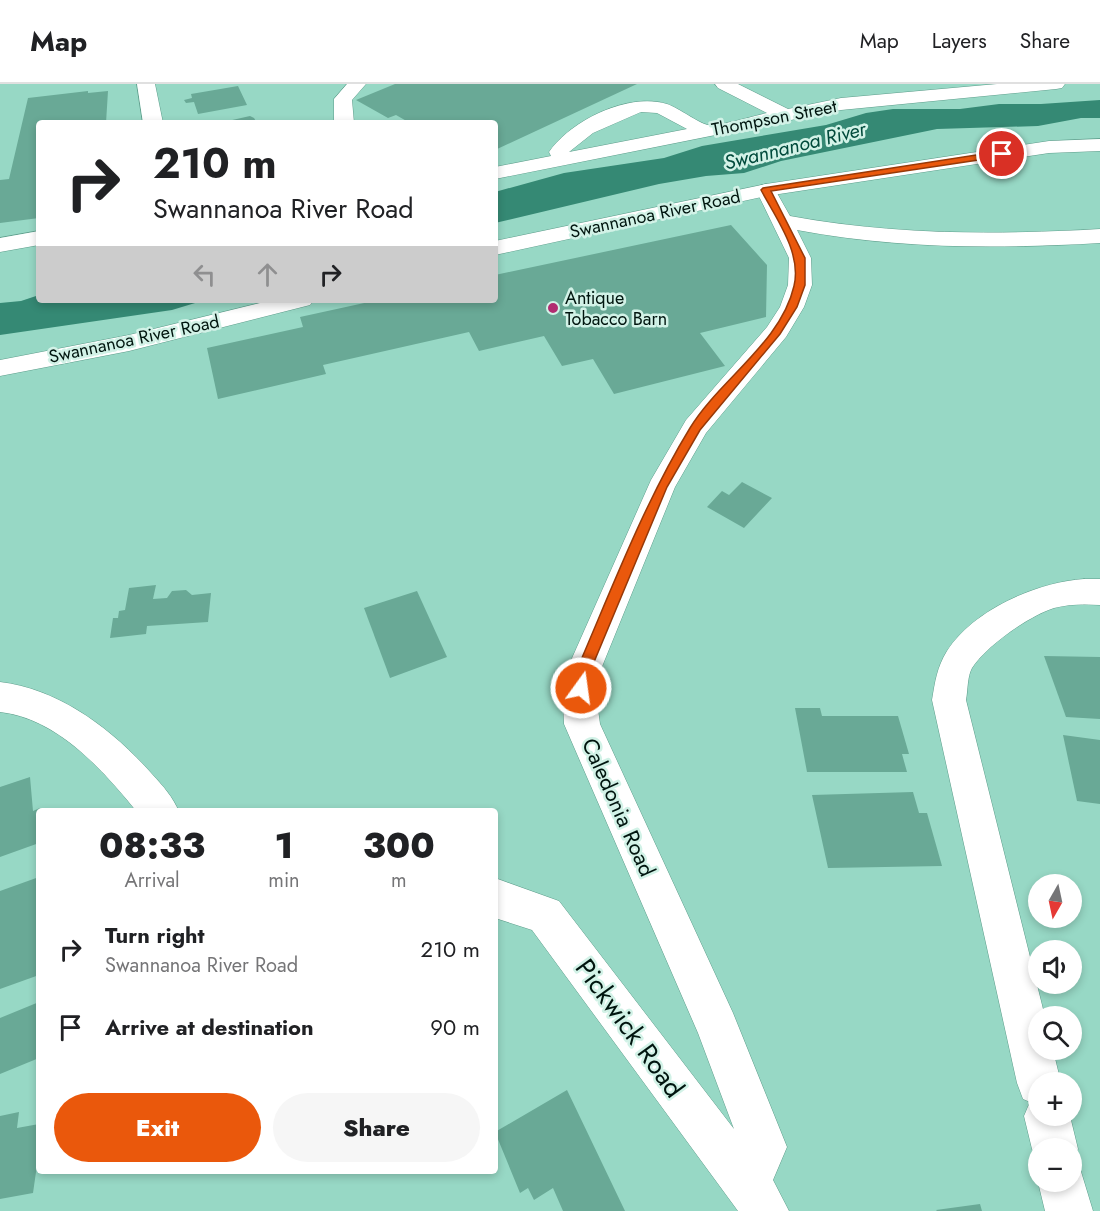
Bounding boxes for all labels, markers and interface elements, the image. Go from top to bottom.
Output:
text: Map [30,21,87,62]
text: Map [860,26,899,56]
text: Layers [932,26,987,56]
text: Share [1020,26,1070,56]
street label: Thompson Street [709,93,839,143]
water label: Swannanoa River [721,114,870,178]
pin [976,128,1027,179]
text: 210 m [153,133,277,194]
icon: arrive [985,137,1018,170]
icon: right [54,144,132,222]
street label: Swannanoa River Road [567,183,743,245]
text: Swannanoa River Road [153,189,414,228]
icon: left [188,258,221,291]
icon: ahead [251,258,284,291]
icon: right [314,258,347,291]
place label: Antique Tobacco Barn [565,285,667,332]
marker: Antique Tobacco Barn [546,301,560,315]
street label: Swannanoa River Road [46,308,222,370]
position arrow [549,656,613,720]
street label: Caledonia Road [574,733,664,881]
text: 08:33 [99,819,205,871]
text: 1 [274,819,293,871]
text: 300 [363,819,435,871]
text: Arrival [125,866,180,895]
text: min [268,866,300,895]
text: m [391,866,407,895]
north arrow [1028,874,1082,928]
map controls [1028,874,1082,1192]
text: Turn right [105,919,205,951]
icon: right [54,933,87,966]
text: 210 m [421,933,480,965]
button: sound [1028,940,1082,994]
street label: Pickwick Road [566,950,694,1106]
text: Swannanoa River Road [105,951,298,980]
button: search [1028,1006,1082,1060]
icon: arrive [54,1011,87,1044]
text: Arrive at destination [105,1011,314,1043]
text: 90 m [430,1011,480,1043]
button: + [1028,1072,1082,1126]
button: Exit [54,1093,261,1162]
button: Share [273,1093,480,1162]
button: − [1028,1138,1082,1192]

